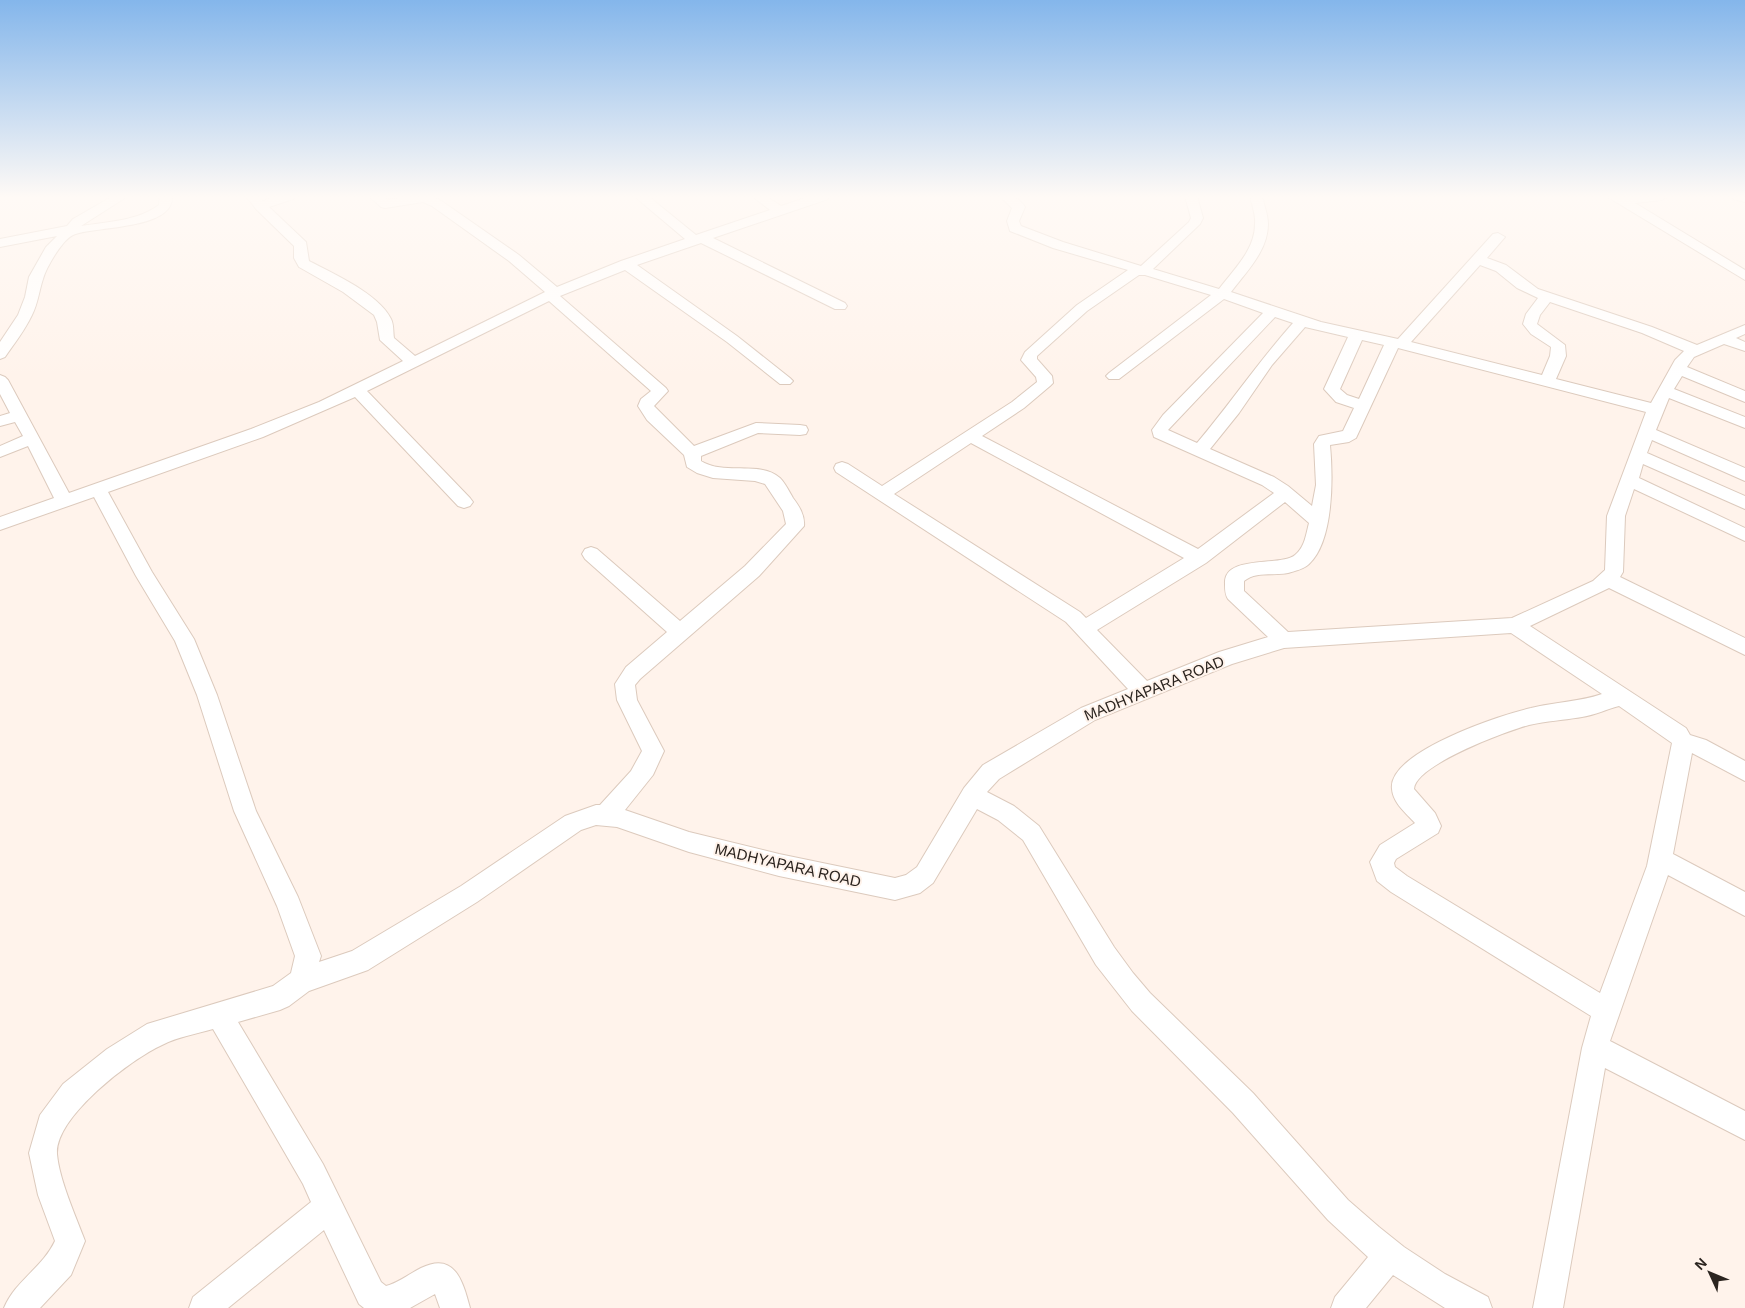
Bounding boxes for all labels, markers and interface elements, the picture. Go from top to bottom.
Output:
street label: MADHYAPARA ROAD [1082,652,1227,724]
street label: MADHYAPARA ROAD [713,840,863,890]
north arrow [1685,1248,1735,1298]
text: N [1691,1255,1710,1273]

